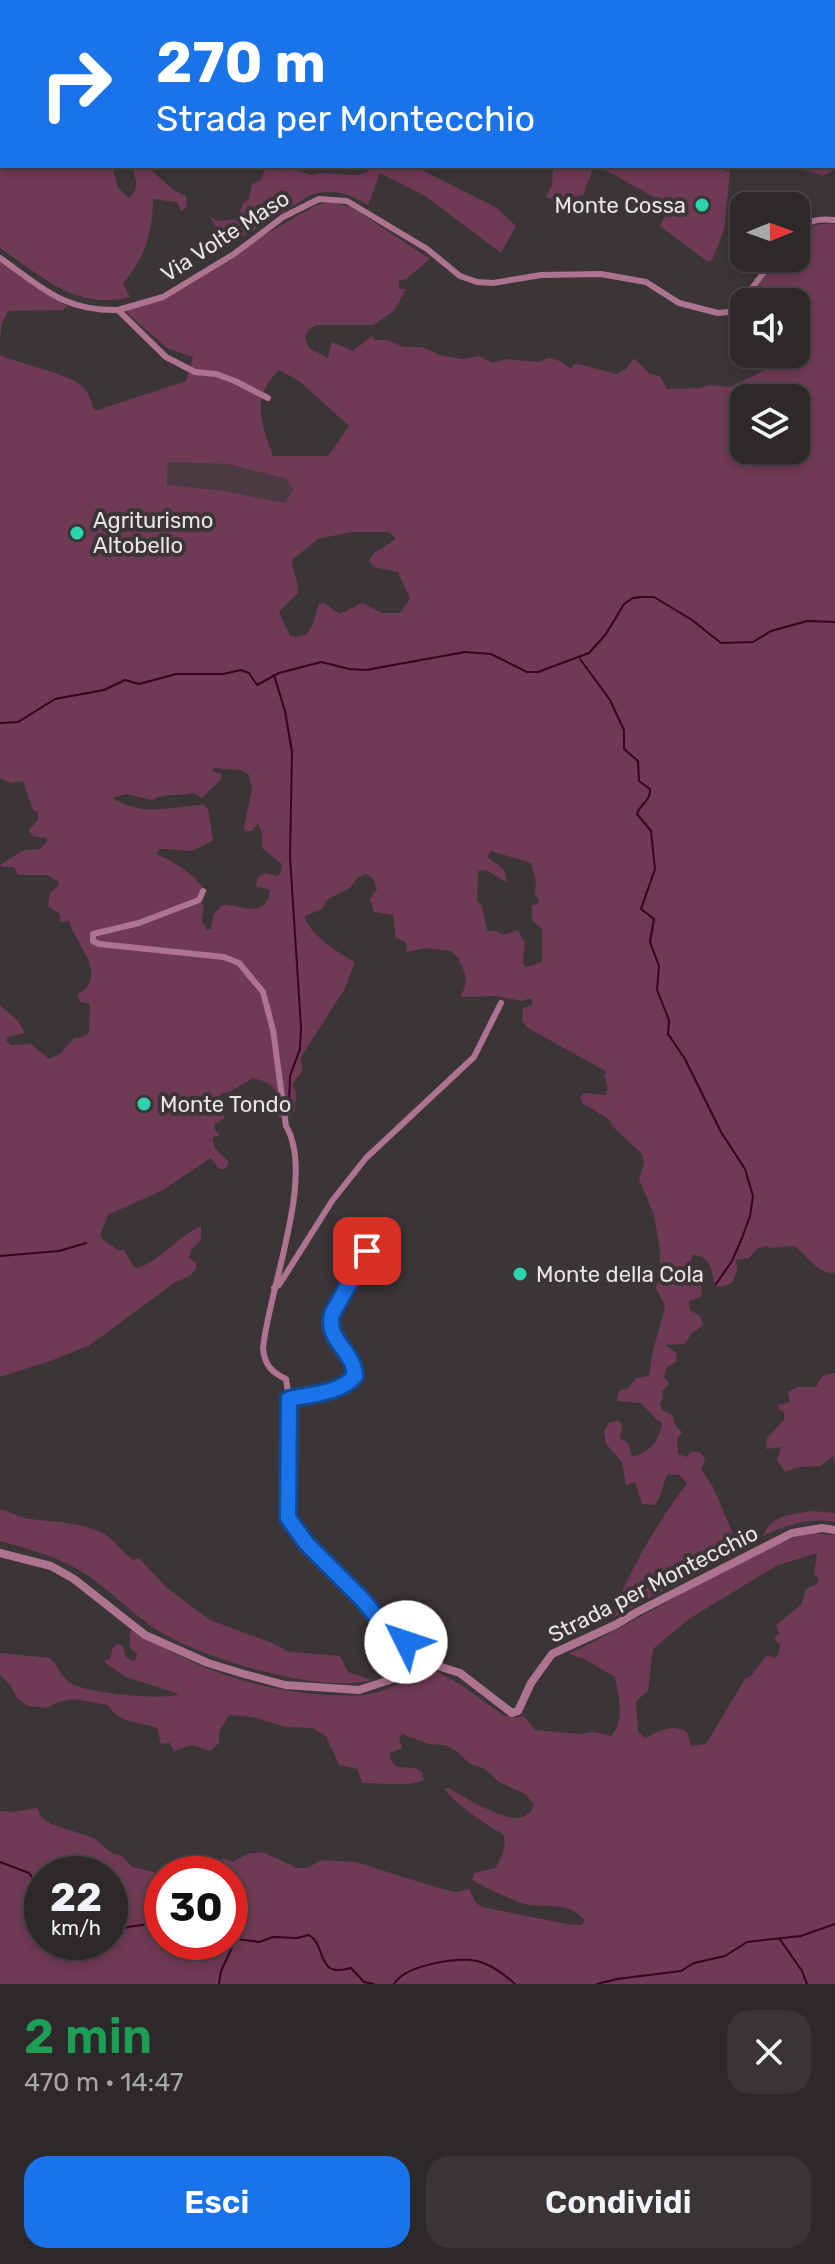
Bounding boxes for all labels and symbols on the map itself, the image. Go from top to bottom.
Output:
street label: Via Volte Maso [156,184,294,288]
place label: Monte Cossa [555,192,686,219]
north arrow [730,192,810,272]
marker: Monte Cossa [693,196,711,214]
place label: Agriturismo Altobello [93,507,213,559]
marker: Agriturismo Altobello [68,524,86,542]
place label: Monte Tondo [160,1091,291,1118]
marker: Monte Tondo [135,1095,153,1113]
pin [333,1217,401,1285]
place label: Monte della Cola [536,1261,704,1288]
marker: Monte della Cola [511,1265,529,1283]
street label: Strada per Montecchio [544,1519,762,1649]
position arrow [364,1600,448,1684]
speed limit sign: 30 [144,1856,248,1960]

